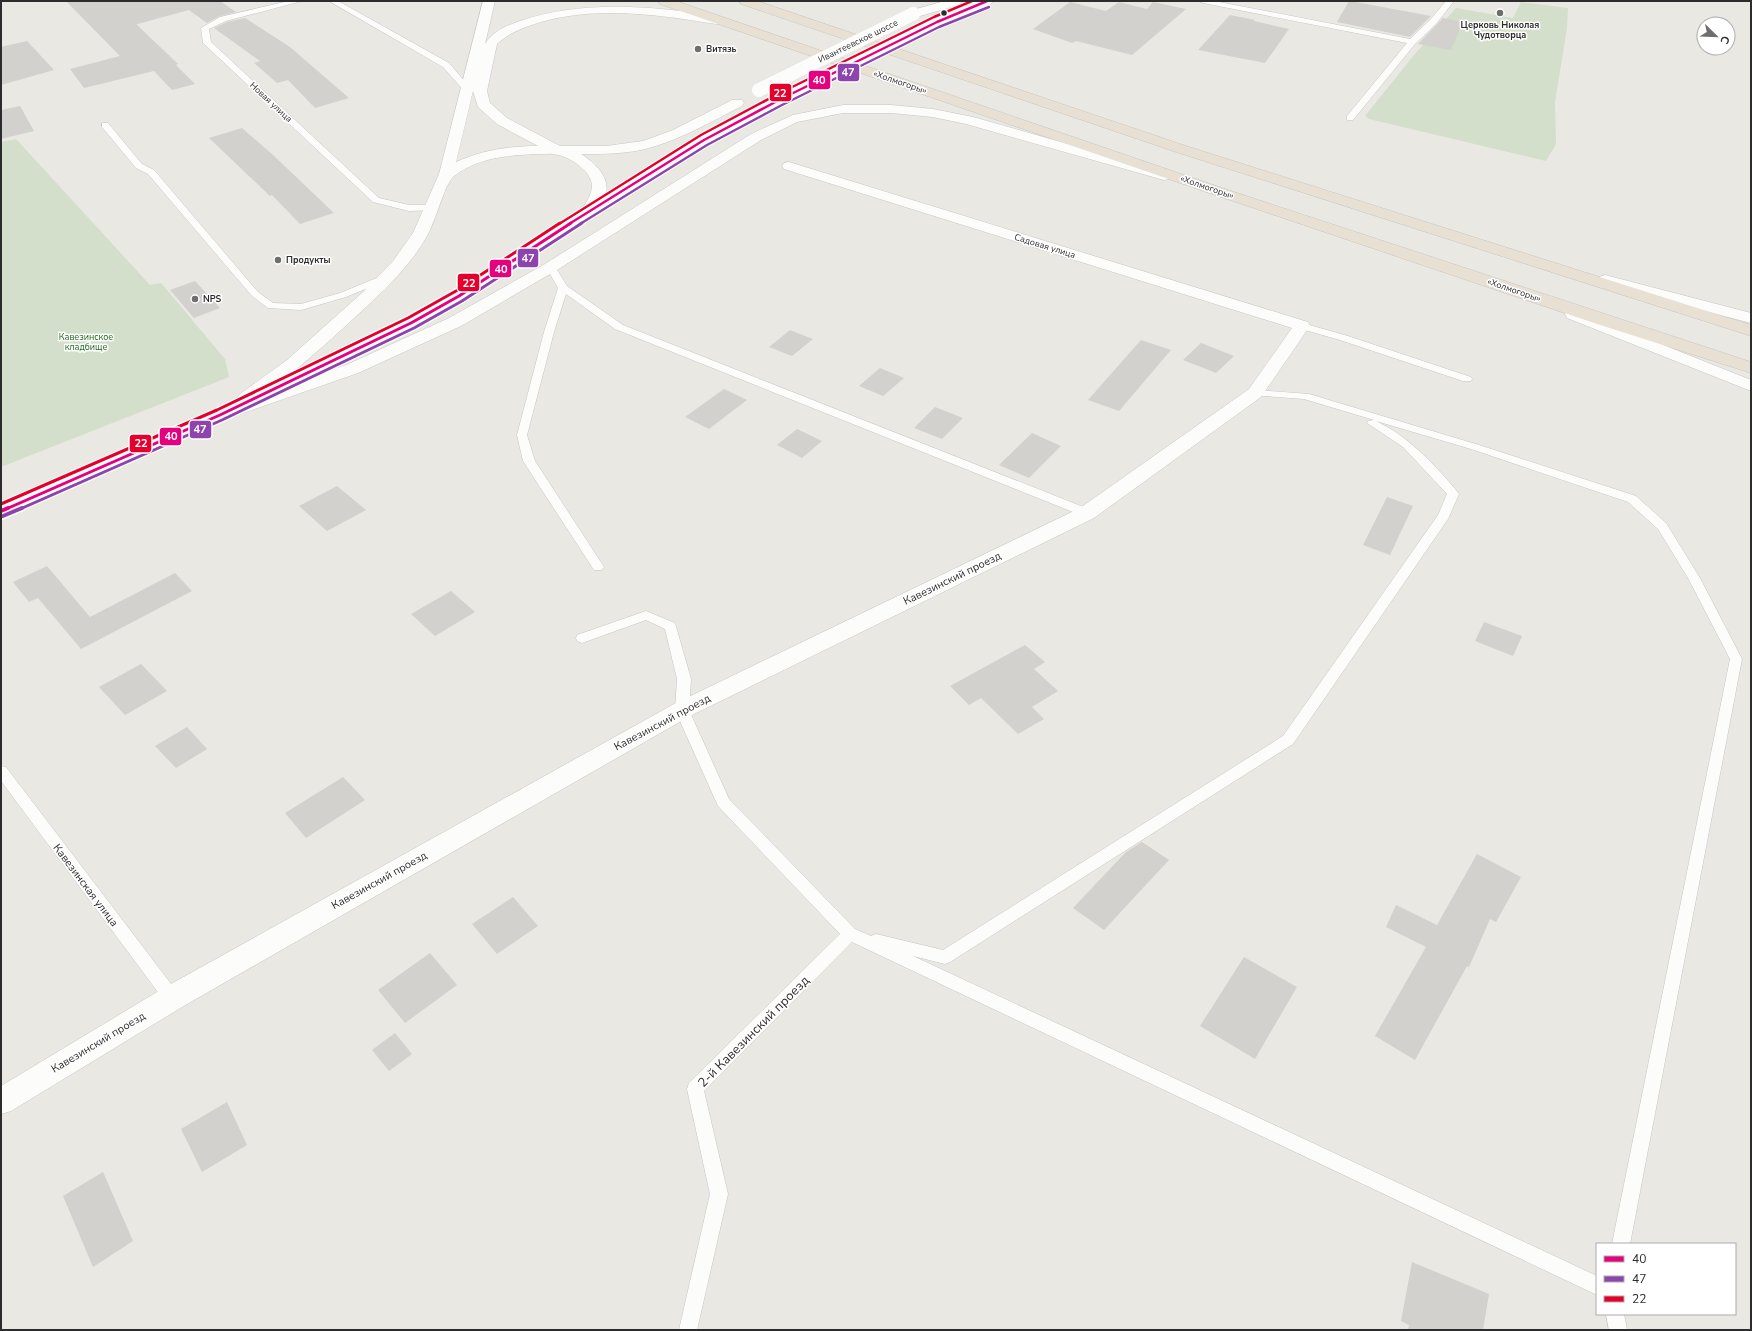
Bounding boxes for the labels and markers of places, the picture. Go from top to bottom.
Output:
unlabelled marker [939,8,949,18]
marker: Церковь Николая Чудотворца [1495,8,1505,18]
place label: Церковь Николая Чудотворца [1461,19,1539,41]
place label: Витязь [706,43,737,55]
marker: Витязь [693,44,703,54]
place label: Продукты [286,254,330,266]
marker: Продукты [273,255,283,265]
place label: NPS [203,293,222,305]
marker: NPS [190,294,200,304]

